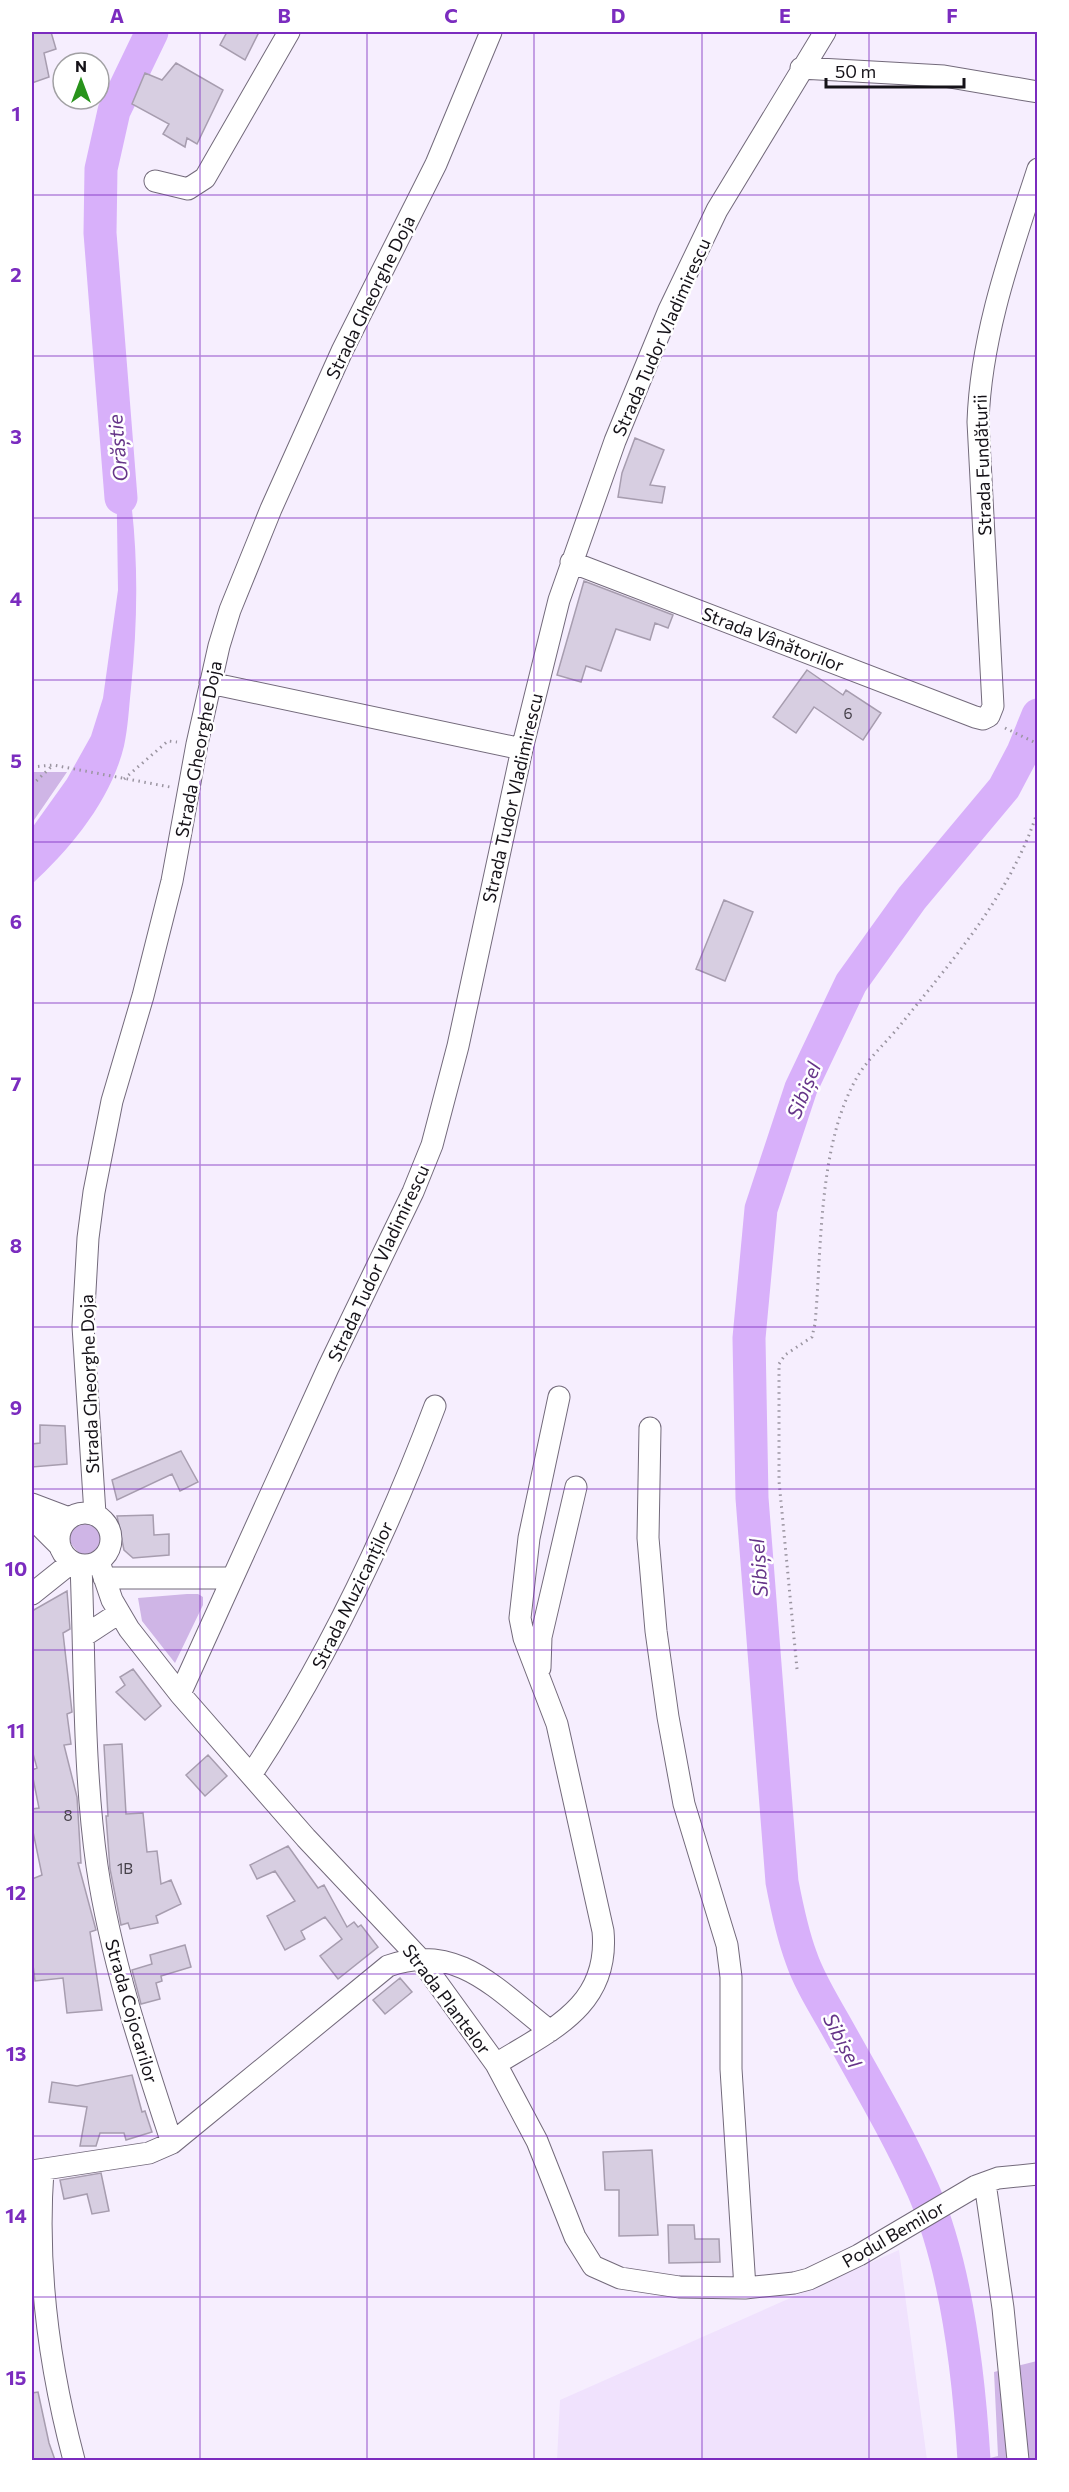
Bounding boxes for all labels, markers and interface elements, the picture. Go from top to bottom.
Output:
text: A [110,3,124,27]
text: B [277,3,291,27]
text: C [444,3,458,27]
text: D [611,3,625,27]
text: E [779,3,791,27]
text: F [946,3,958,27]
north arrow [51,51,111,111]
scale bar [826,51,964,89]
text: N [75,56,87,75]
text: 50 m [835,60,876,82]
text: 1 [11,101,21,125]
street label: Strada Gheorghe Doja [321,212,419,382]
street label: Strada Tudor Vladimirescu [607,235,715,439]
text: 2 [10,262,22,286]
street label: Strada Fundăturii [969,394,995,536]
water label: Orăștie [102,413,134,483]
text: 3 [10,424,22,448]
text: 4 [10,586,22,610]
street label: Strada Vânătorilor [699,602,847,676]
street label: Strada Gheorghe Doja [170,659,226,839]
street label: Strada Tudor Vladimirescu [477,691,547,905]
house number: 6 [843,704,853,722]
text: 5 [10,748,22,772]
text: 6 [10,909,22,933]
water label: Sibișel [781,1058,827,1122]
text: 7 [11,1071,22,1095]
street label: Strada Tudor Vladimirescu [323,1161,433,1365]
text: 8 [10,1233,22,1257]
street label: Strada Gheorghe Doja [75,1294,103,1474]
text: 9 [10,1395,22,1419]
street label: Strada Muzicanților [307,1518,398,1673]
water label: Sibișel [744,1537,774,1598]
text: 10 [5,1556,27,1580]
text: 11 [7,1718,25,1742]
house number: 8 [63,1806,73,1824]
house number: 1B [117,1859,133,1877]
text: 12 [6,1880,26,1904]
street label: Strada Cojocarilor [101,1937,163,2085]
street label: Strada Plantelor [398,1940,496,2058]
water label: Sibișel [817,2009,868,2073]
text: 13 [6,2041,26,2065]
street label: Podul Bemilor [838,2196,948,2272]
text: 14 [5,2203,27,2227]
text: 15 [6,2365,26,2389]

